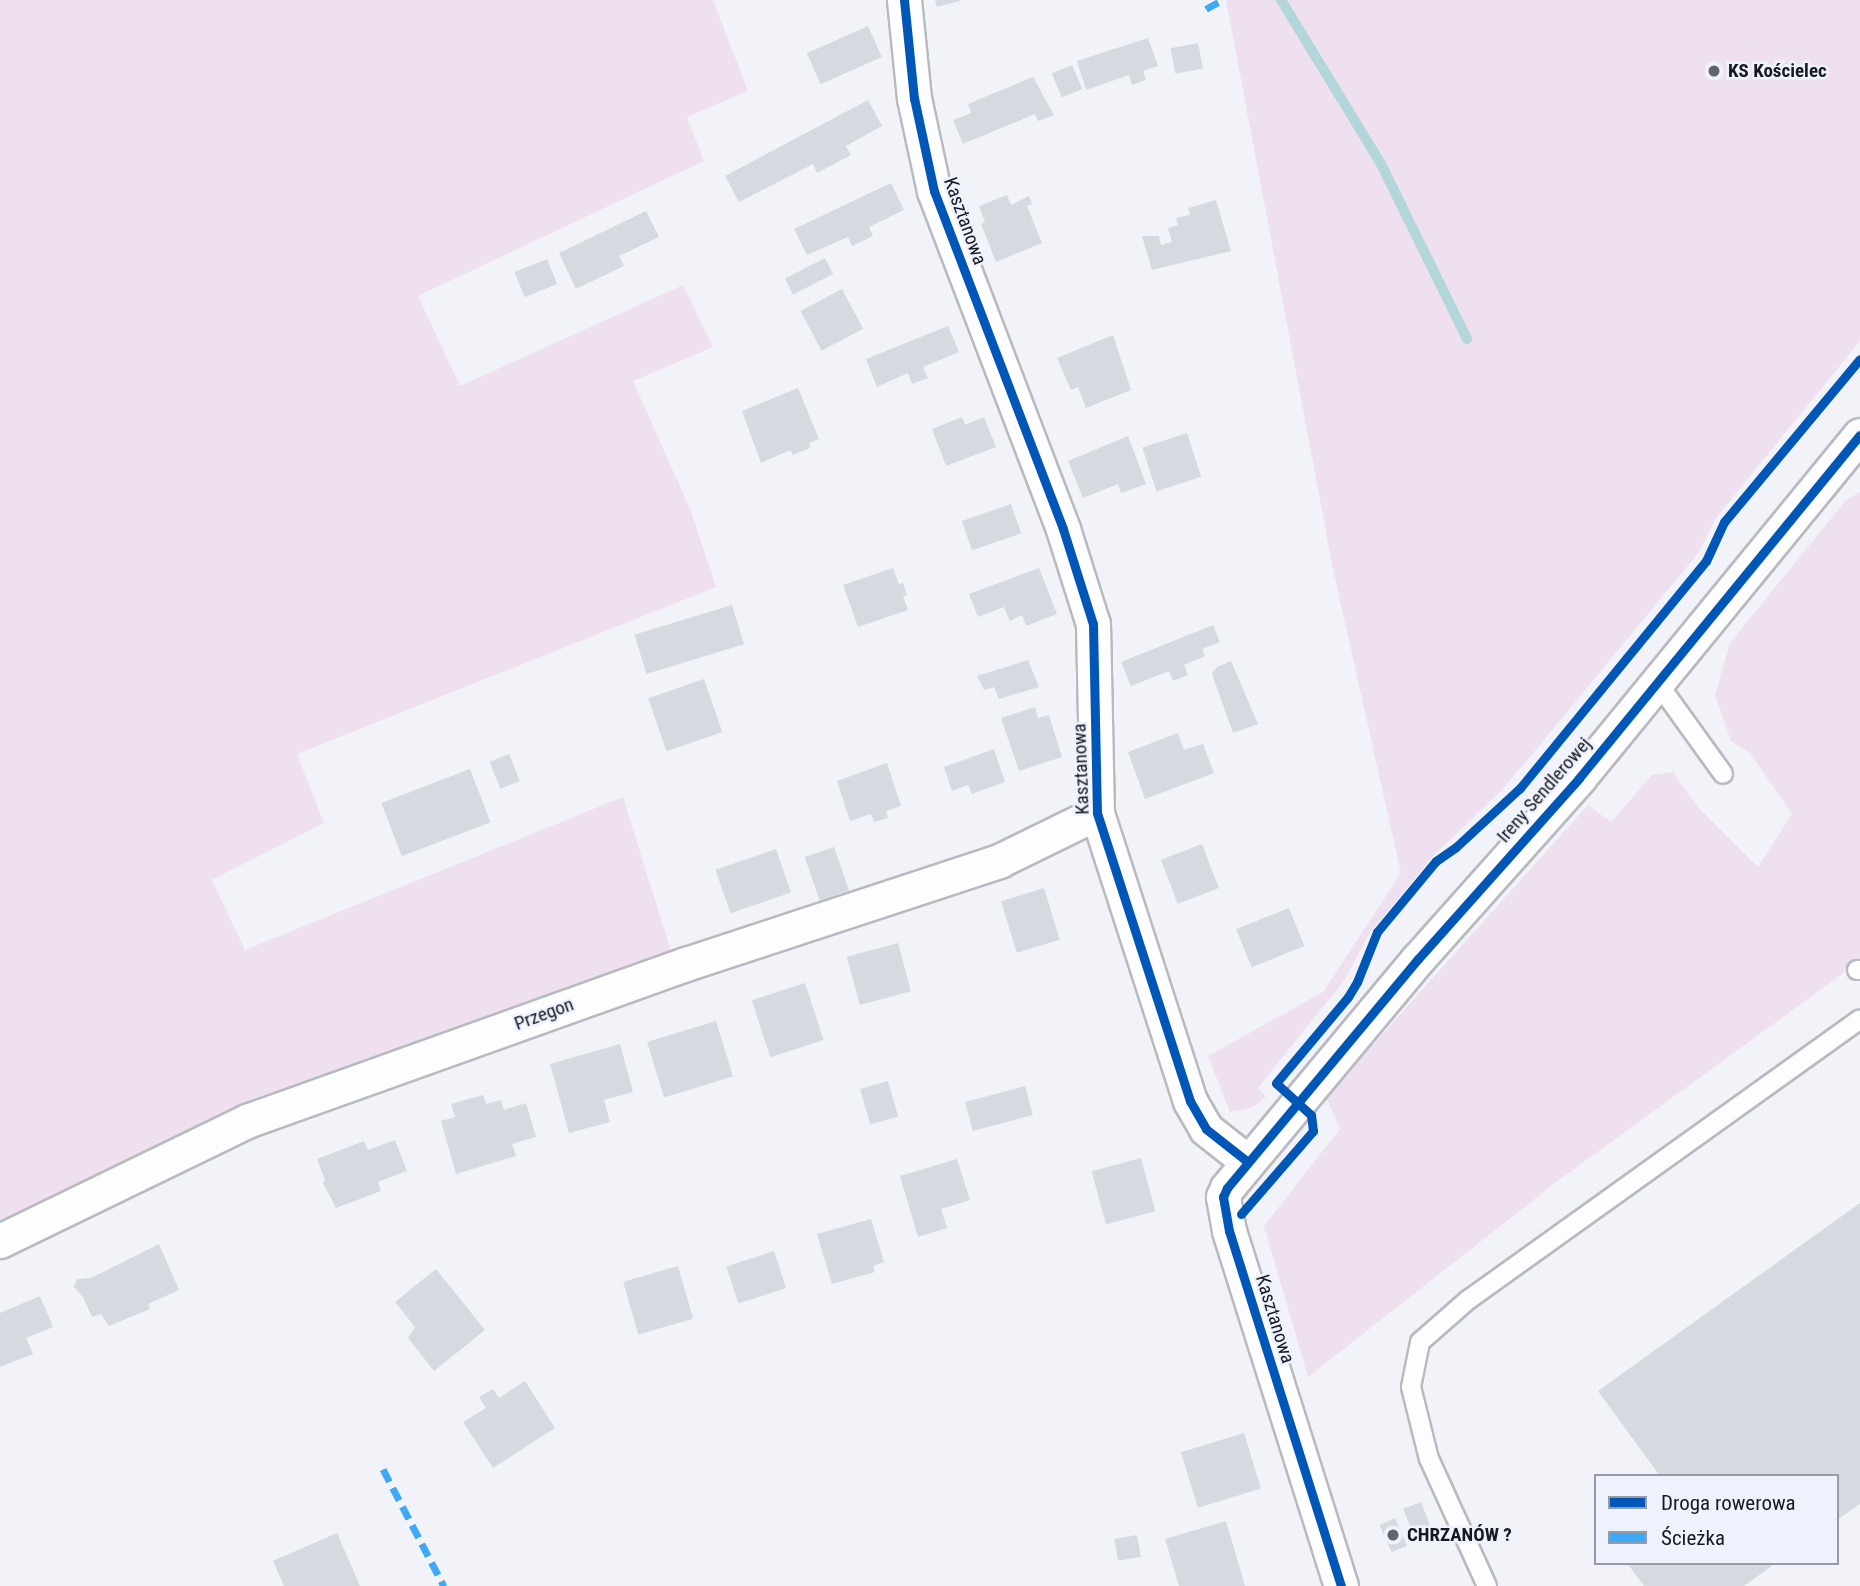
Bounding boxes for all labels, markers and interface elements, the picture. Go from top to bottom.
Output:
place label: KS Kościelec [1728,60,1827,82]
marker: KS Kościelec [1706,63,1722,79]
street label: Kasztanowa [939,174,991,268]
street label: Kasztanowa [1068,723,1094,815]
street label: Ireny Sendlerowej [1492,733,1596,847]
street label: Przegon [511,993,577,1035]
street label: Kasztanowa [1251,1272,1299,1366]
legend [1594,1474,1839,1565]
text: Droga rowerowa [1661,1491,1796,1515]
place label: CHRZANÓW ? [1407,1524,1512,1546]
text: Ścieżka [1661,1526,1725,1550]
marker: CHRZANÓW ? [1385,1527,1401,1543]

